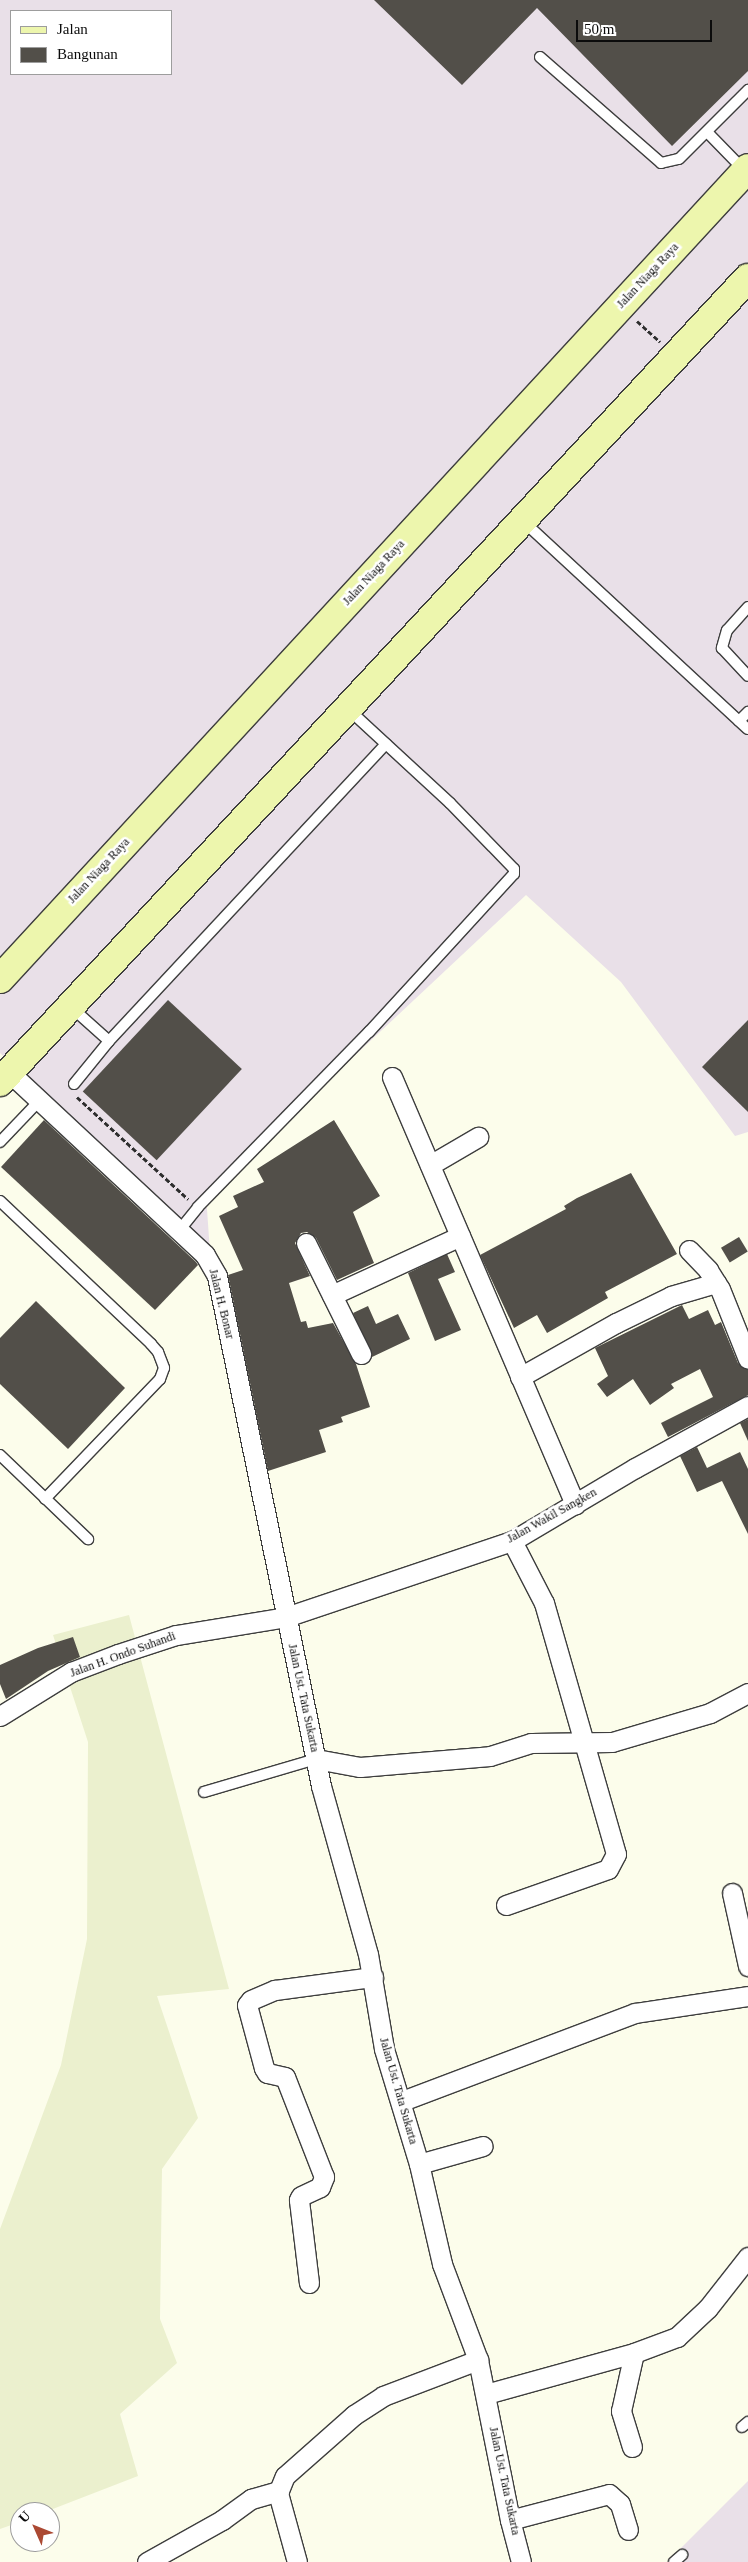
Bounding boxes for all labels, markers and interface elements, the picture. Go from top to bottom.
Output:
legend [10,10,172,75]
scale bar [578,10,714,42]
text: Jalan [57,21,88,37]
text: 50 m [584,21,614,37]
text: Bangunan [57,46,118,62]
street label: Jalan Niaga Raya [614,240,682,312]
street label: Jalan Niaga Raya [340,537,408,609]
street label: Jalan Niaga Raya [65,835,133,907]
street label: Jalan H. Bonar [205,1267,237,1341]
street label: Jalan Wakil Sangken [505,1485,599,1547]
street label: Jalan H. Ondo Suhandi [68,1629,178,1681]
street label: Jalan Ust. Tata Sukarta [284,1642,322,1754]
street label: Jalan Ust. Tata Sukarta [376,2036,420,2146]
street label: Jalan Ust. Tata Sukarta [485,2425,523,2537]
north arrow [10,2502,60,2552]
text: U [16,2508,33,2526]

